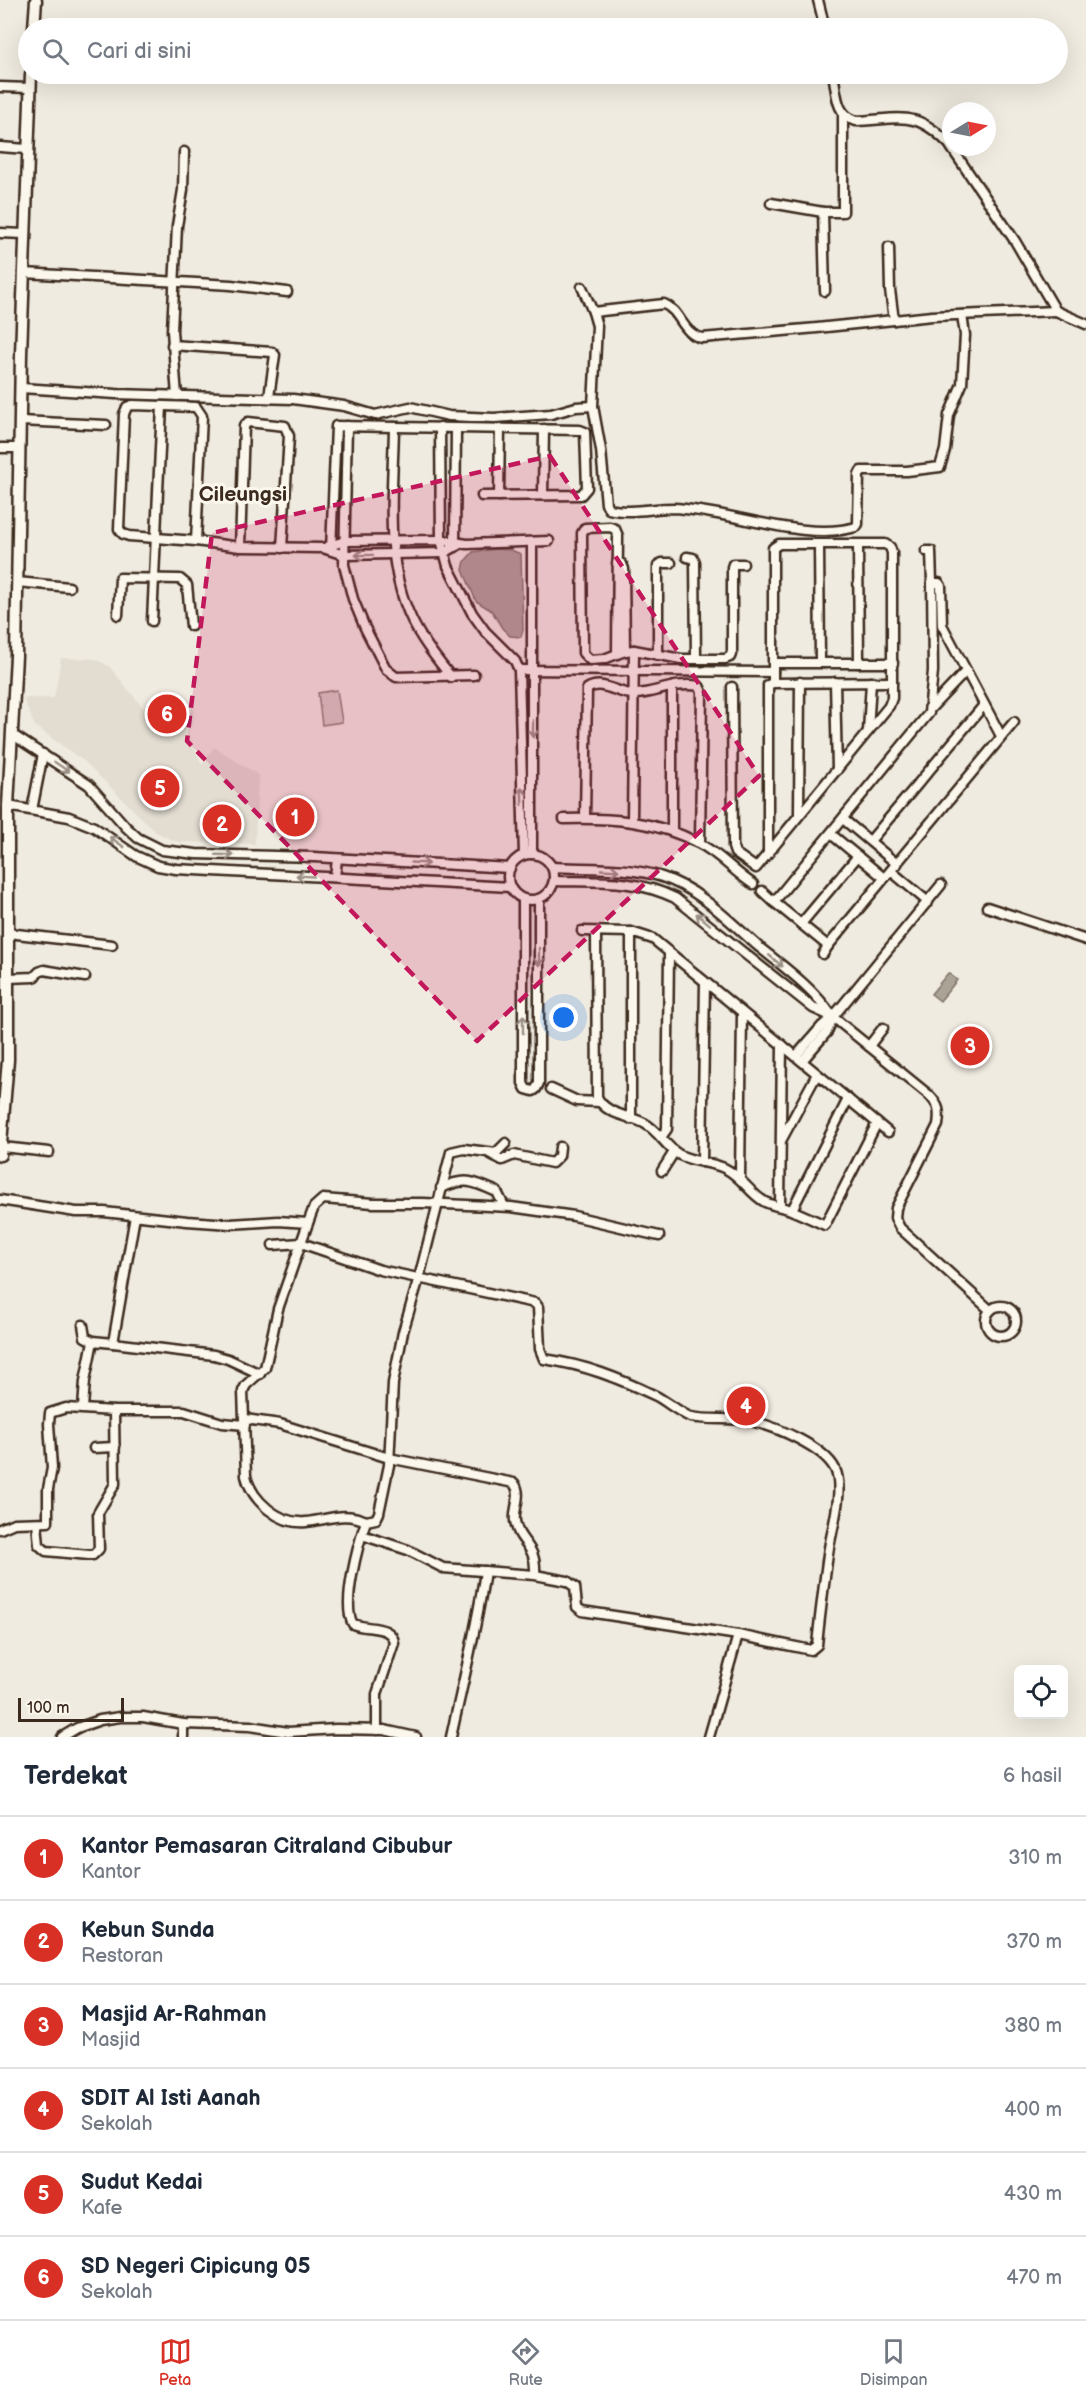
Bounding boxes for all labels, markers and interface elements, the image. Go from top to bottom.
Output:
search box [18,18,1068,84]
icon: search [39,35,72,68]
text: Cari di sini [87,38,191,65]
north arrow [942,102,996,156]
district label: Cileungsi [199,482,287,507]
one-way arrow [355,549,375,560]
pin: 6 [148,692,186,736]
one-way arrow [527,718,539,738]
one-way arrow [53,761,70,773]
pin: 5 [140,766,180,810]
one-way arrow [516,787,528,807]
pin: 1 [276,794,314,840]
pin: 2 [202,802,242,846]
one-way arrow [109,836,126,848]
one-way arrow [214,849,234,861]
one-way arrow [409,858,429,869]
one-way arrow [600,865,620,876]
one-way arrow [295,870,315,881]
one-way arrow [696,912,711,926]
one-way arrow [533,947,545,967]
one-way arrow [768,954,783,968]
your location [549,1003,578,1032]
one-way arrow [517,1015,529,1035]
pin: 3 [950,1024,990,1068]
pin: 4 [726,1384,766,1428]
map controls [1014,1665,1068,1719]
button: locate [1014,1665,1068,1719]
scale bar [18,1695,124,1722]
text: 100 m [27,1699,70,1718]
text: Terdekat [24,1761,127,1792]
text: 6 hasil [1003,1764,1062,1788]
text: Kantor Pemasaran Citraland Cibubur [81,1833,452,1860]
text: 1 [39,1846,48,1870]
text: 310 m [1008,1846,1062,1870]
text: Kantor [81,1860,140,1884]
text: Kebun Sunda [81,1917,215,1944]
text: 2 [38,1930,49,1954]
text: 370 m [1006,1930,1062,1954]
text: Restoran [81,1944,163,1968]
text: Masjid Ar-Rahman [81,2001,267,2028]
text: 3 [38,2014,49,2038]
text: 380 m [1004,2014,1062,2038]
text: Masjid [81,2028,140,2052]
text: SDIT Al Isti Aanah [81,2085,261,2112]
text: 4 [38,2098,49,2122]
text: 400 m [1004,2098,1062,2122]
text: Sekolah [81,2112,152,2136]
text: Sudut Kedai [81,2169,203,2196]
text: 5 [38,2182,49,2206]
text: 430 m [1004,2182,1062,2206]
text: Kafe [81,2196,122,2220]
text: SD Negeri Cipicung 05 [81,2253,311,2280]
text: 6 [37,2266,50,2290]
text: 470 m [1006,2266,1062,2290]
text: Sekolah [81,2280,152,2304]
tab: Peta [159,2335,192,2390]
tab: Rute [509,2335,543,2390]
tab: Disimpan [860,2335,927,2390]

